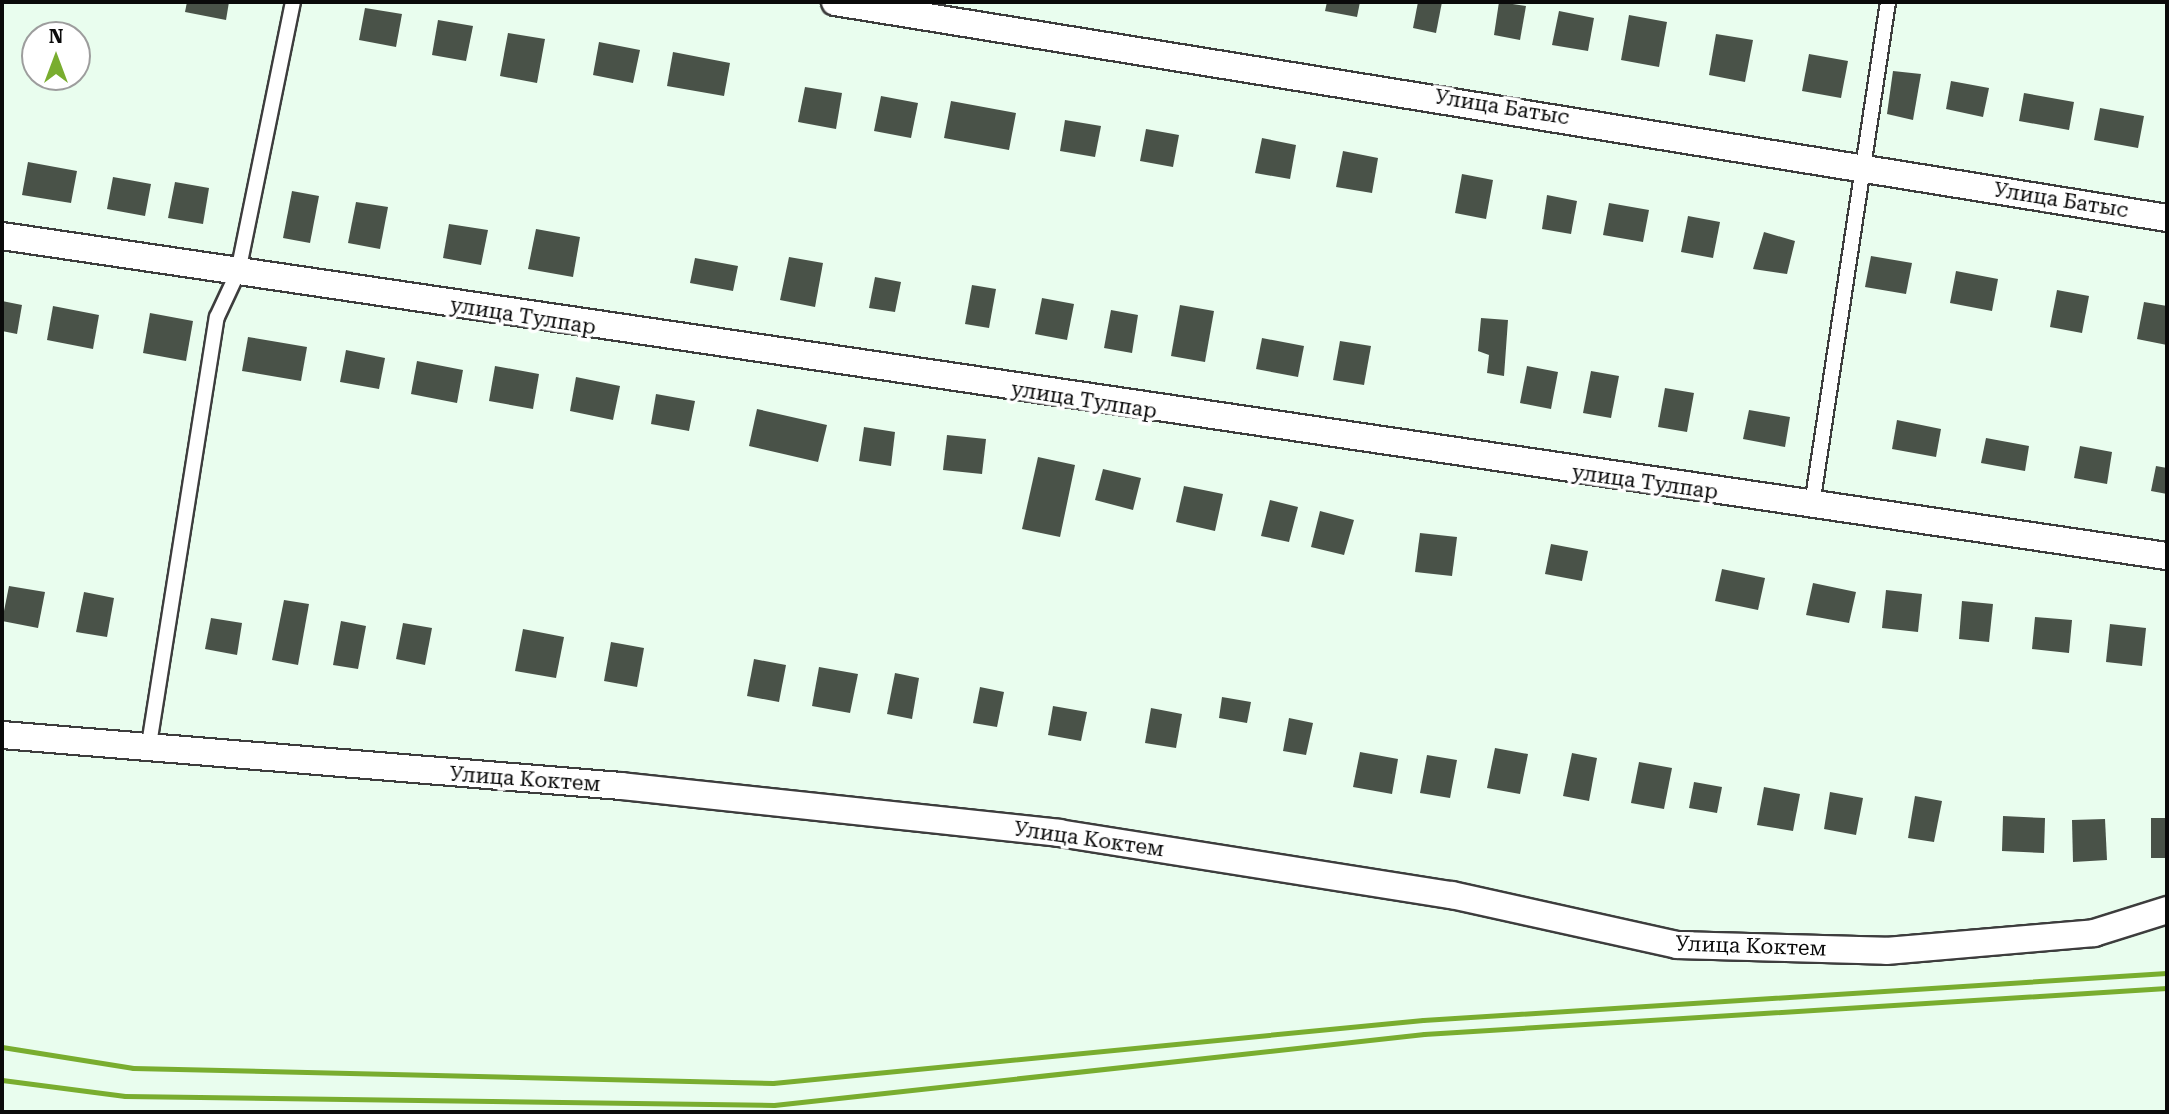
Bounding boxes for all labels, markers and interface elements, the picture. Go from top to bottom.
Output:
north arrow [21,21,91,91]
text: N [49,25,63,48]
street label: Улица Батыс [1433,84,1571,130]
street label: Улица Батыс [1992,177,2130,223]
street label: улица Тулпар [448,292,598,340]
street label: улица Тулпар [1009,376,1159,424]
street label: улица Тулпар [1570,459,1720,505]
street label: Улица Коктем [449,761,601,797]
street label: Улица Коктем [1012,816,1166,862]
street label: Улица Коктем [1675,931,1827,961]

